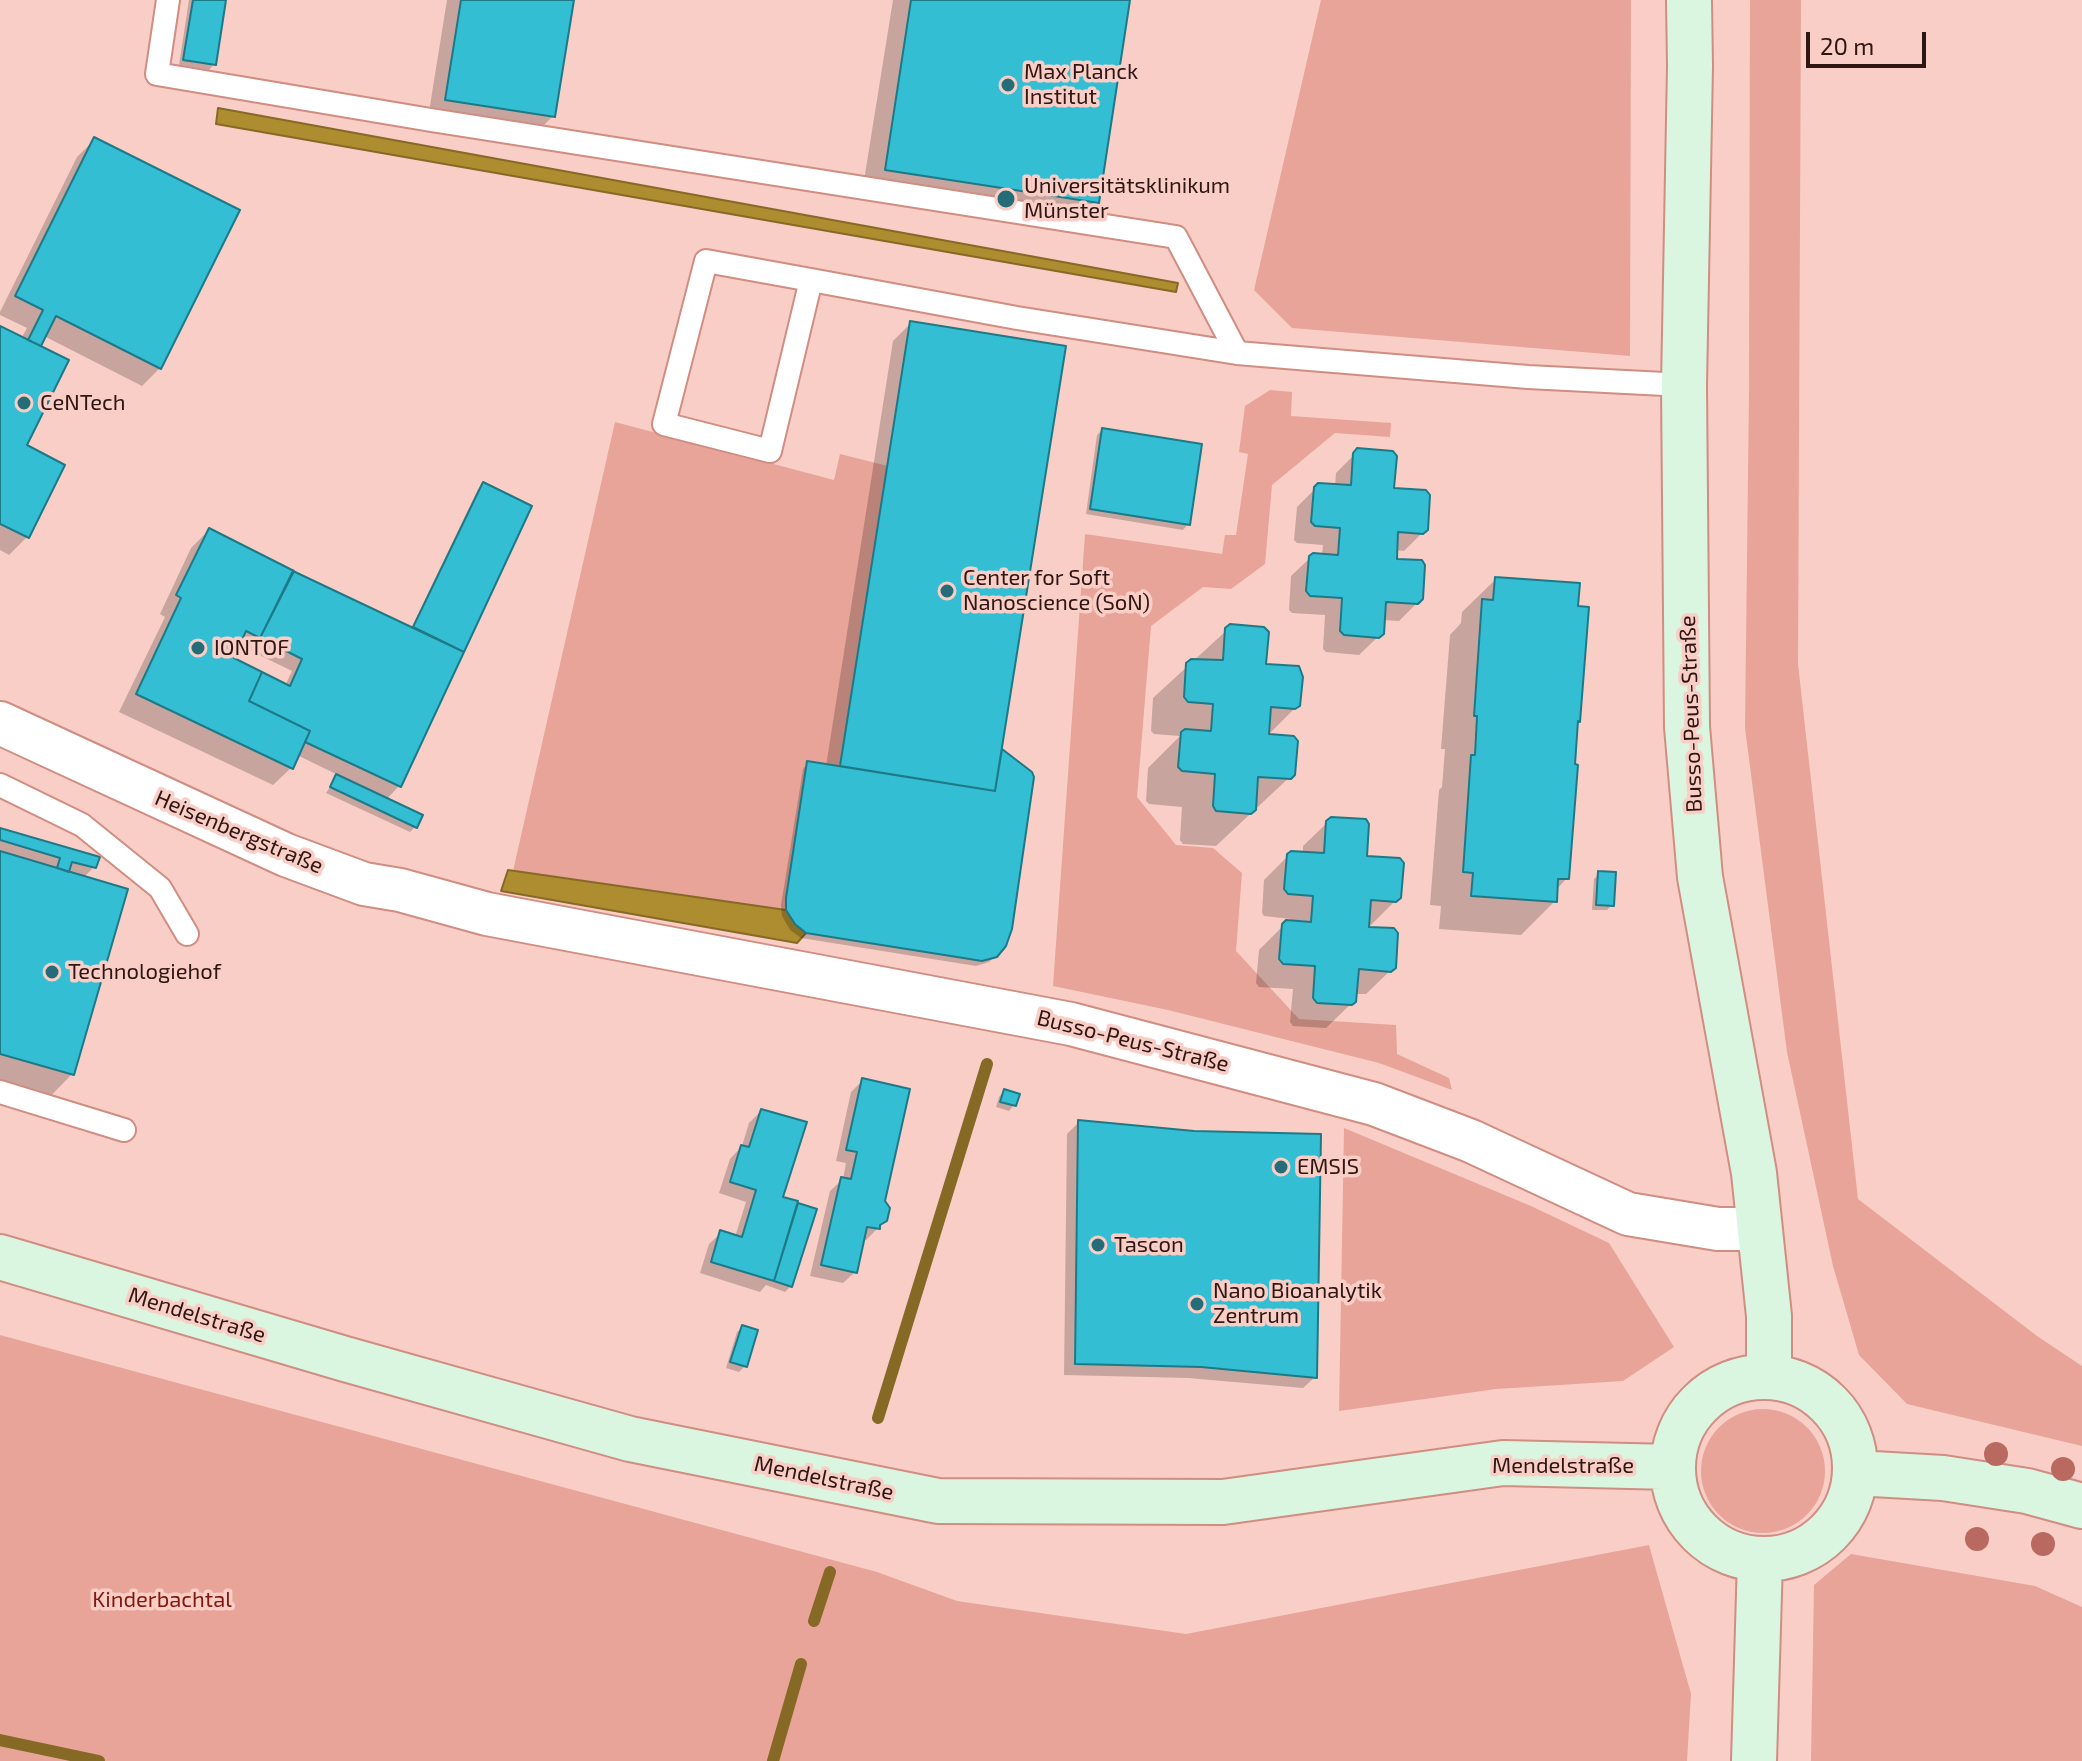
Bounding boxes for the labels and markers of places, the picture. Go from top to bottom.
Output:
place label: Max Planck Institut [1024,59,1138,110]
marker: Max Planck Institut [999,76,1017,94]
place label: Universitätsklinikum Münster [1024,173,1230,224]
marker: Universitätsklinikum Münster [995,188,1017,210]
place label: CeNTech [40,390,126,416]
marker: CeNTech [15,394,33,412]
place label: Center for Soft Nanoscience (SoN) [963,565,1150,616]
marker: Center for Soft Nanoscience (SoN) [938,582,956,600]
place label: IONTOF [214,635,289,661]
marker: IONTOF [189,639,207,657]
place label: Technologiehof [68,959,221,985]
marker: Technologiehof [43,963,61,981]
place label: EMSIS [1297,1154,1359,1180]
marker: EMSIS [1272,1158,1290,1176]
place label: Tascon [1114,1232,1184,1258]
marker: Tascon [1089,1236,1107,1254]
place label: Nano Bioanalytik Zentrum [1213,1278,1382,1330]
marker: Nano Bioanalytik Zentrum [1188,1295,1206,1313]

